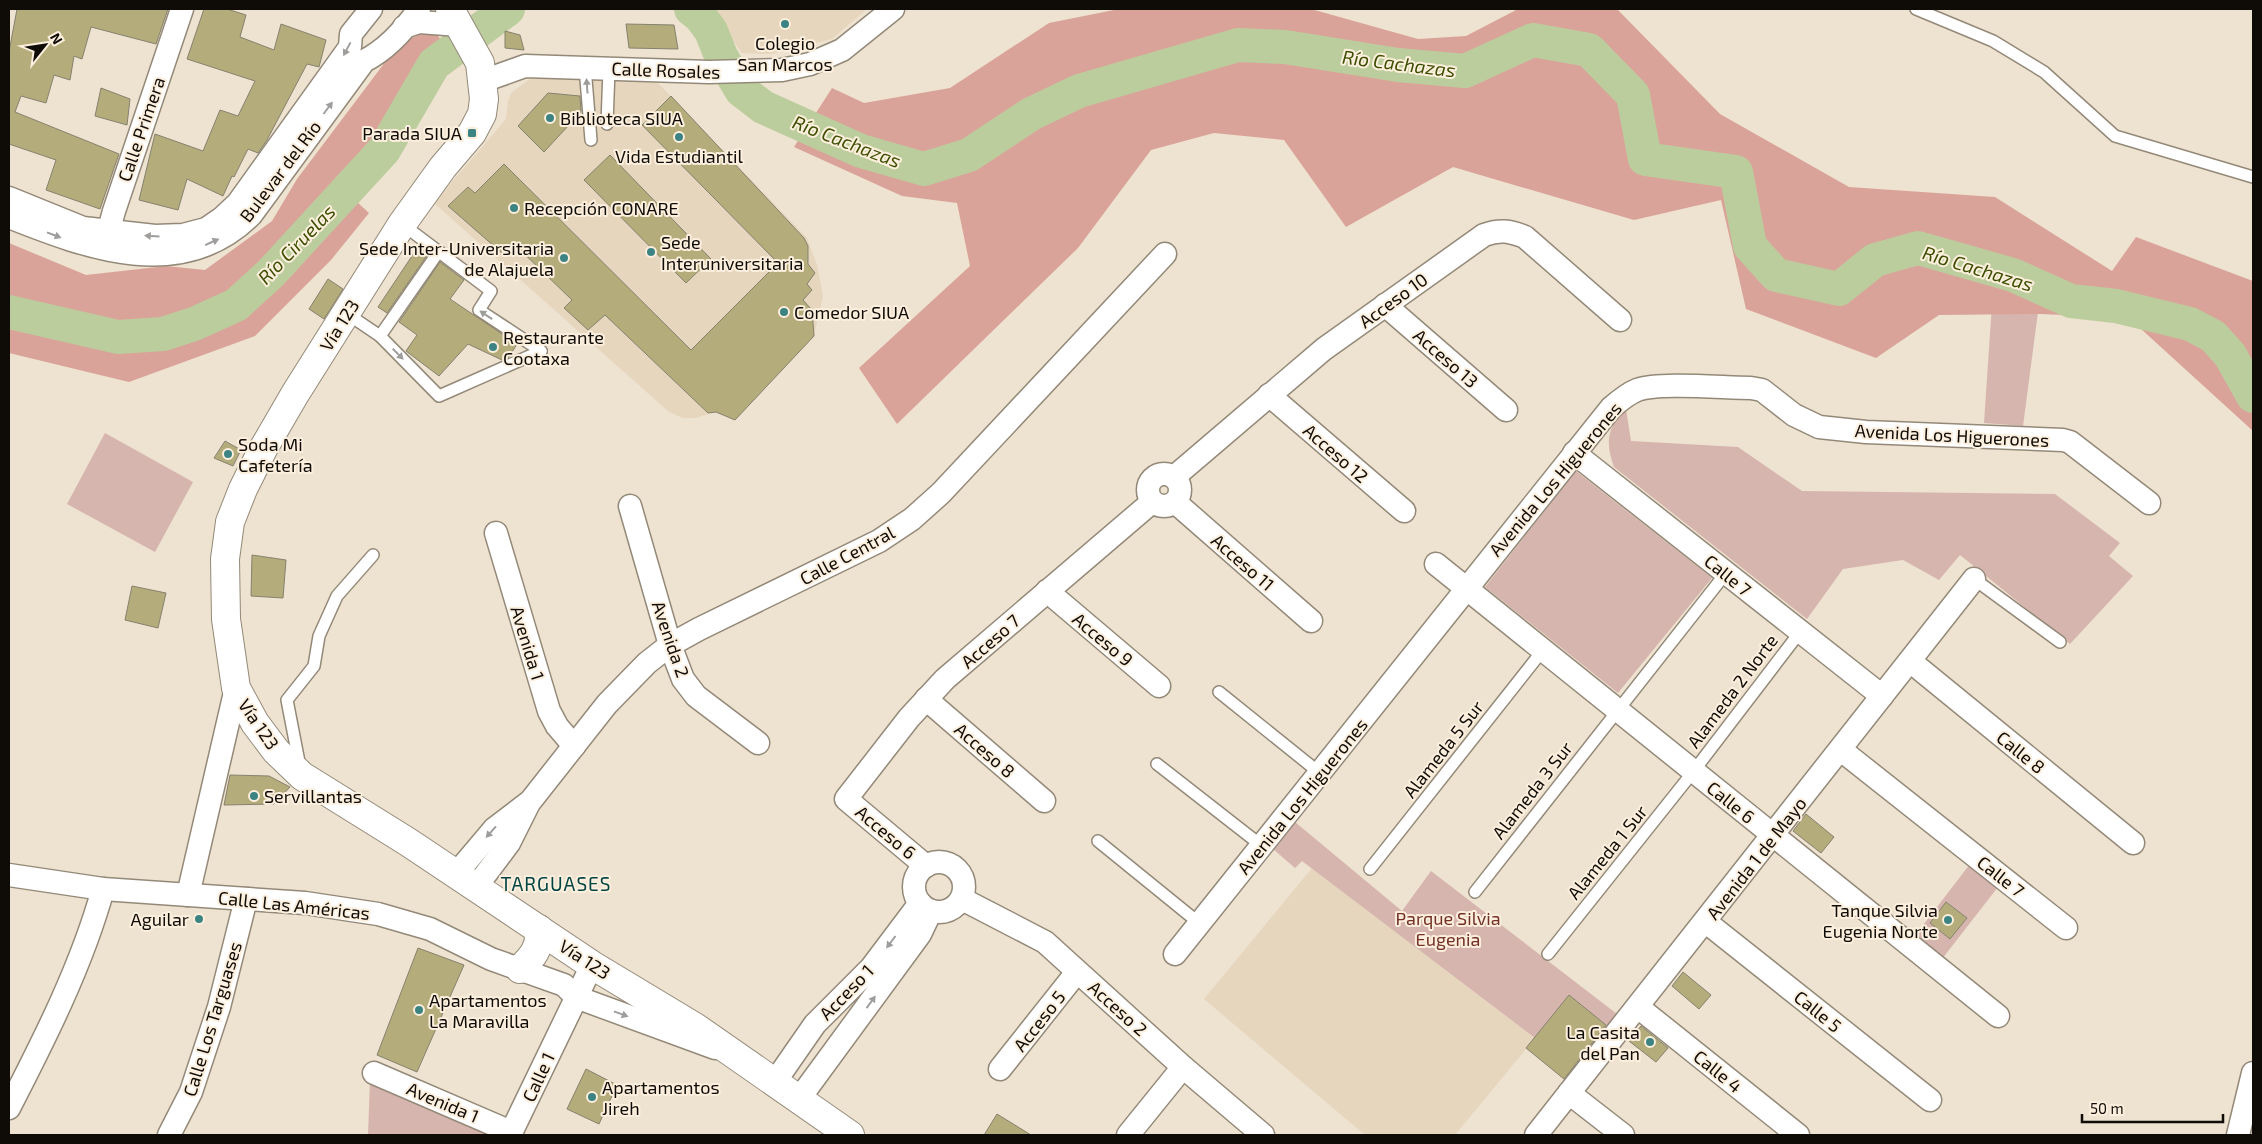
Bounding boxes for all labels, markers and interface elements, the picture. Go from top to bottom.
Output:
marker: Colegio San Marcos [779,18,791,30]
north arrow [20,20,70,70]
text: N [47,30,67,47]
place label: Colegio San Marcos [737,32,833,75]
one-way arrow [343,42,351,57]
water label: Río Cachazas [1341,45,1457,81]
street label: Calle Rosales [611,57,721,83]
street label: Calle Primera [113,74,169,184]
one-way arrow [582,78,590,94]
one-way arrow [323,101,333,115]
place label: Biblioteca SIUA [560,107,684,129]
water label: Río Cachazas [790,110,904,172]
marker: Biblioteca SIUA [544,112,556,124]
street label: Bulevar del Río [235,116,325,226]
place label: Parada SIUA [362,122,463,144]
marker: Parada SIUA [466,127,478,139]
marker: Vida Estudiantil [673,131,685,143]
place label: Vida Estudiantil [615,145,744,167]
place label: Recepción CONARE [524,197,679,219]
water label: Río Ciruelas [253,200,339,288]
marker: Recepción CONARE [508,202,520,214]
one-way arrow [47,231,62,239]
one-way arrow [143,231,159,239]
place label: Sede Interuniversitaria [661,231,803,274]
place label: Sede Inter-Universitaria de Alajuela [359,237,554,280]
one-way arrow [205,238,219,246]
water label: Río Cachazas [1920,240,2036,296]
marker: Sede Interuniversitaria [645,246,657,258]
marker: Sede Inter-Universitaria de Alajuela [558,252,570,264]
street label: Acceso 10 [1354,268,1432,332]
street label: Vía 123 [315,295,363,355]
place label: Comedor SIUA [794,301,910,323]
marker: Comedor SIUA [778,306,790,318]
one-way arrow [479,310,493,320]
street label: Acceso 13 [1409,324,1483,392]
place label: Restaurante Cootaxa [503,326,604,369]
marker: Restaurante Cootaxa [487,341,499,353]
one-way arrow [392,348,404,360]
street label: Avenida Los Higuerones [1484,397,1626,561]
street label: Acceso 12 [1299,419,1373,487]
street label: Avenida Los Higuerones [1854,419,2050,451]
place label: Soda Mi Cafetería [238,433,313,476]
marker: Soda Mi Cafetería [222,448,234,460]
street label: Calle Central [796,521,899,589]
street label: Acceso 11 [1207,529,1279,595]
street label: Calle 7 [1700,550,1756,600]
street label: Avenida 2 [648,598,694,680]
street label: Avenida 1 [506,603,550,683]
street label: Acceso 9 [1068,607,1138,671]
street label: Acceso 7 [956,609,1024,673]
street label: Alameda 2 Norte [1682,630,1782,752]
street label: Vía 123 [234,694,284,754]
street label: Alameda 5 Sur [1398,696,1488,802]
street label: Avenida Los Higuerones [1232,713,1372,879]
street label: Acceso 8 [950,718,1020,782]
street label: Calle 8 [1993,726,2049,778]
street label: Alameda 3 Sur [1487,737,1577,843]
street label: Calle 6 [1703,776,1759,828]
place label: Servillantas [264,785,362,807]
marker: Servillantas [248,790,260,802]
street label: Avenida 1 de Mayo [1701,792,1811,924]
street label: Acceso 6 [851,800,921,864]
street label: Alameda 1 Sur [1562,800,1652,904]
one-way arrow [485,826,497,838]
street label: Calle 7 [1973,851,2029,901]
district label: TARGUASES [501,872,611,895]
street label: Calle Las Américas [217,886,371,924]
place label: Tanque Silvia Eugenia Norte [1823,899,1938,942]
park label: Parque Silvia Eugenia [1395,907,1501,950]
place label: Aguilar [131,908,189,930]
marker: Aguilar [193,913,205,925]
marker: Tanque Silvia Eugenia Norte [1942,914,1954,926]
street label: Vía 123 [555,934,615,984]
one-way arrow [886,935,896,949]
street label: Calle Los Targuases [178,939,246,1099]
street label: Acceso 1 [814,960,878,1024]
street label: Acceso 2 [1084,976,1152,1040]
street label: Calle 5 [1790,985,1846,1037]
street label: Acceso 5 [1008,986,1070,1056]
place label: Apartamentos La Maravilla [429,989,547,1032]
one-way arrow [866,995,876,1009]
marker: Apartamentos La Maravilla [413,1004,425,1016]
one-way arrow [614,1011,629,1018]
place label: La Casita del Pan [1566,1021,1640,1064]
marker: La Casita del Pan [1644,1036,1656,1048]
street label: Calle 4 [1689,1045,1747,1097]
street label: Calle 1 [517,1049,559,1105]
place label: Apartamentos Jireh [602,1076,720,1119]
street label: Avenida 1 [404,1077,482,1127]
marker: Apartamentos Jireh [586,1091,598,1103]
scale bar [2082,1092,2223,1124]
text: 50 m [2090,1099,2124,1117]

